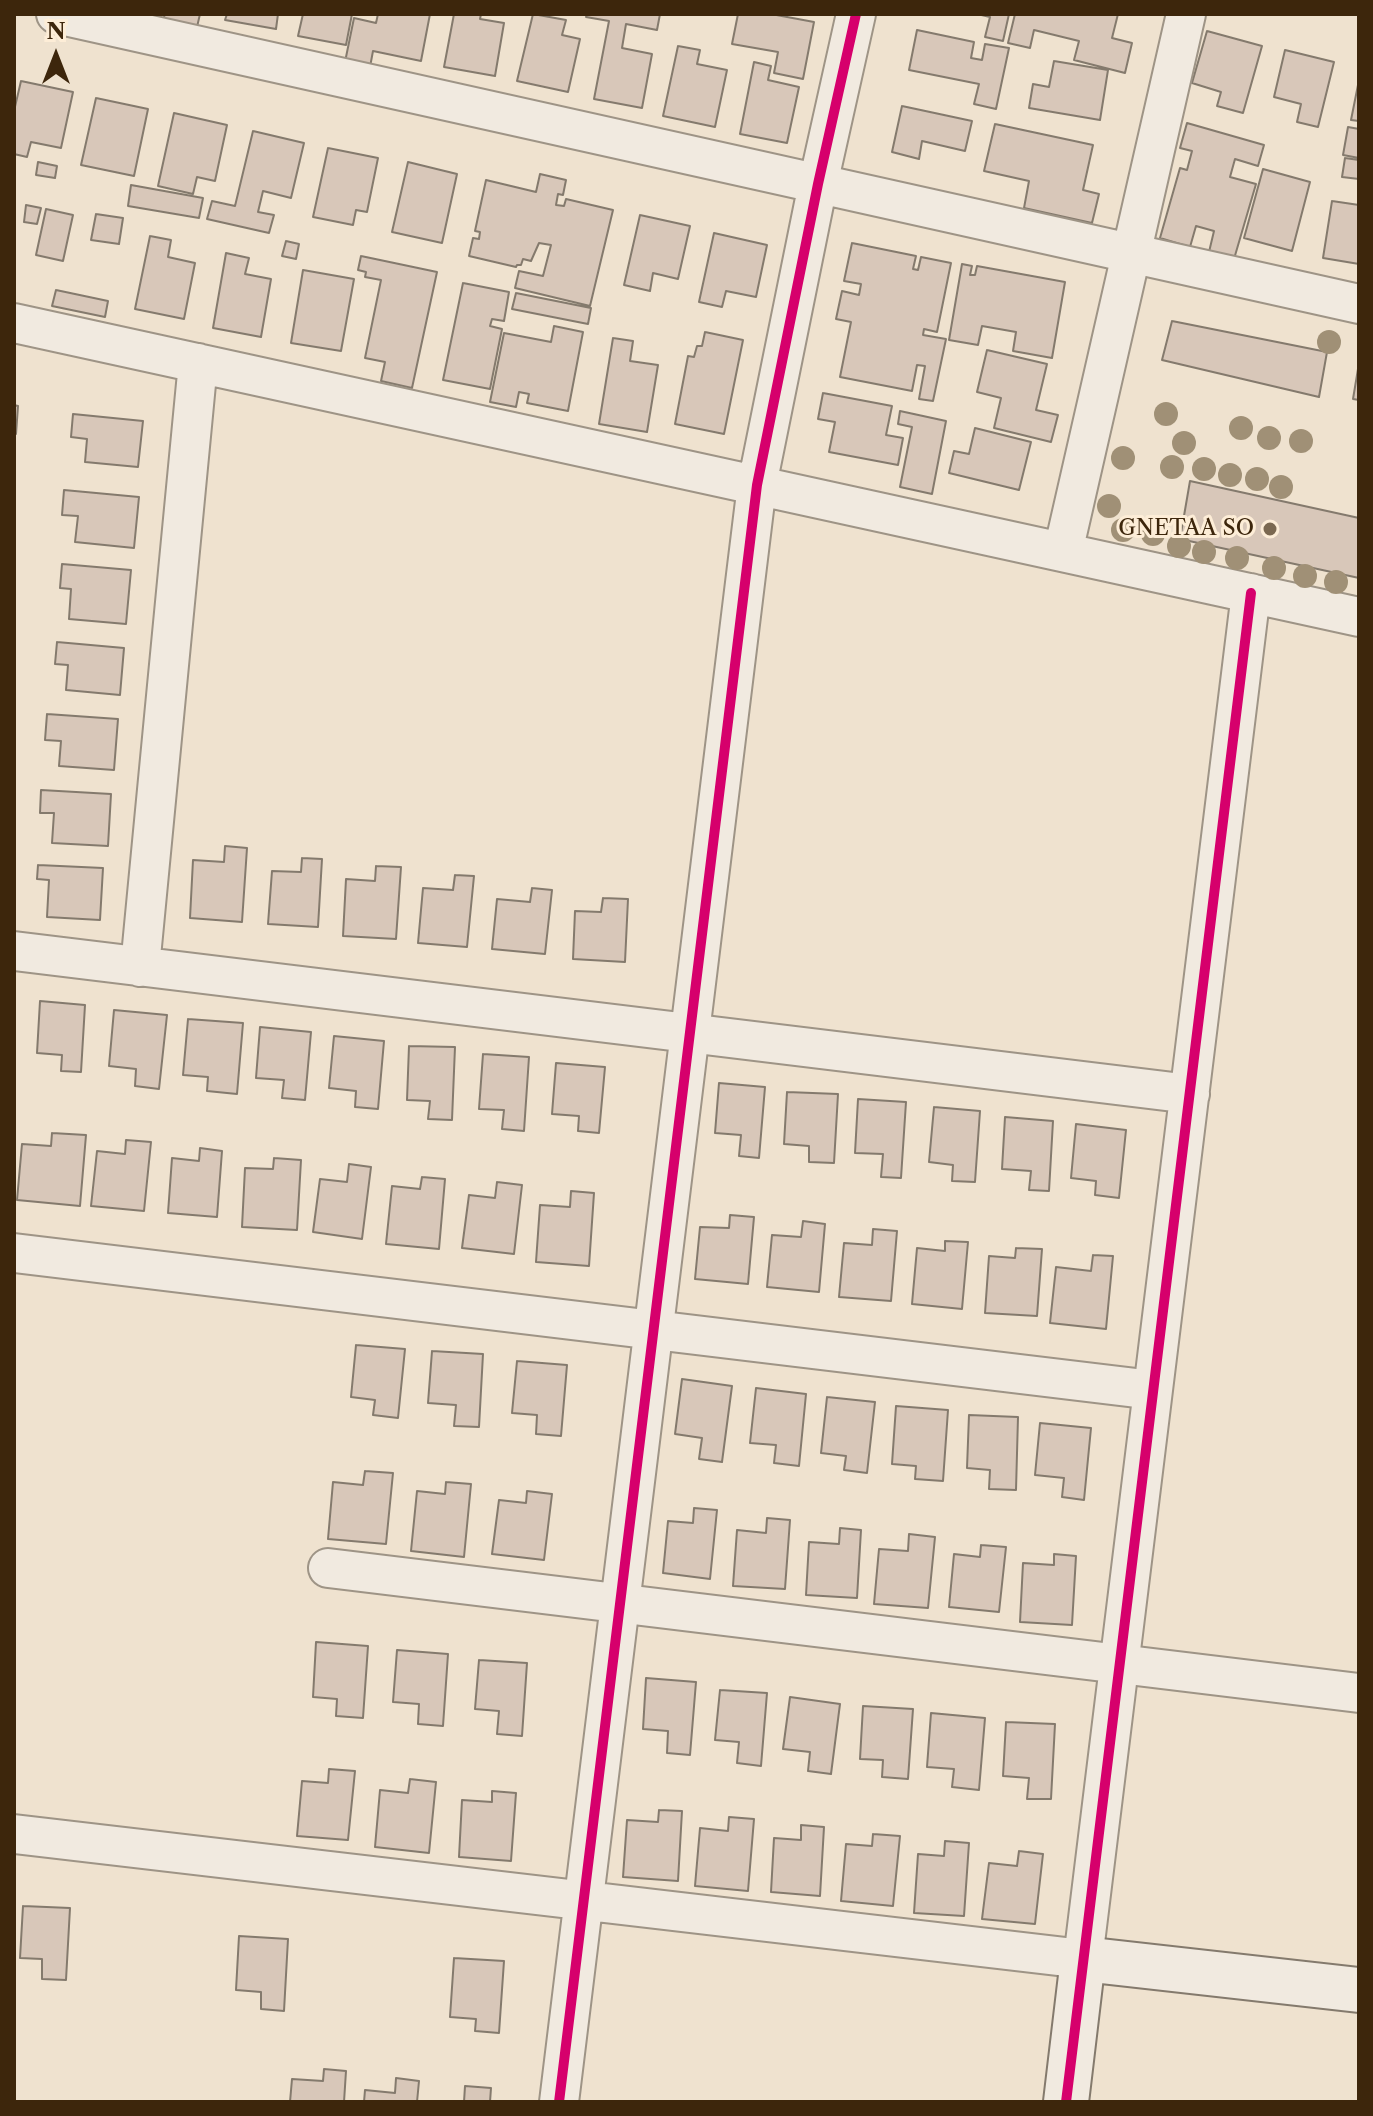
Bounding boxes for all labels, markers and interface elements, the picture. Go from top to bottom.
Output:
north arrow [16,16,96,96]
text: N [46,18,66,45]
place label: GNETAA SO [1118,516,1254,542]
marker: GNETAA SO [1261,520,1279,538]

